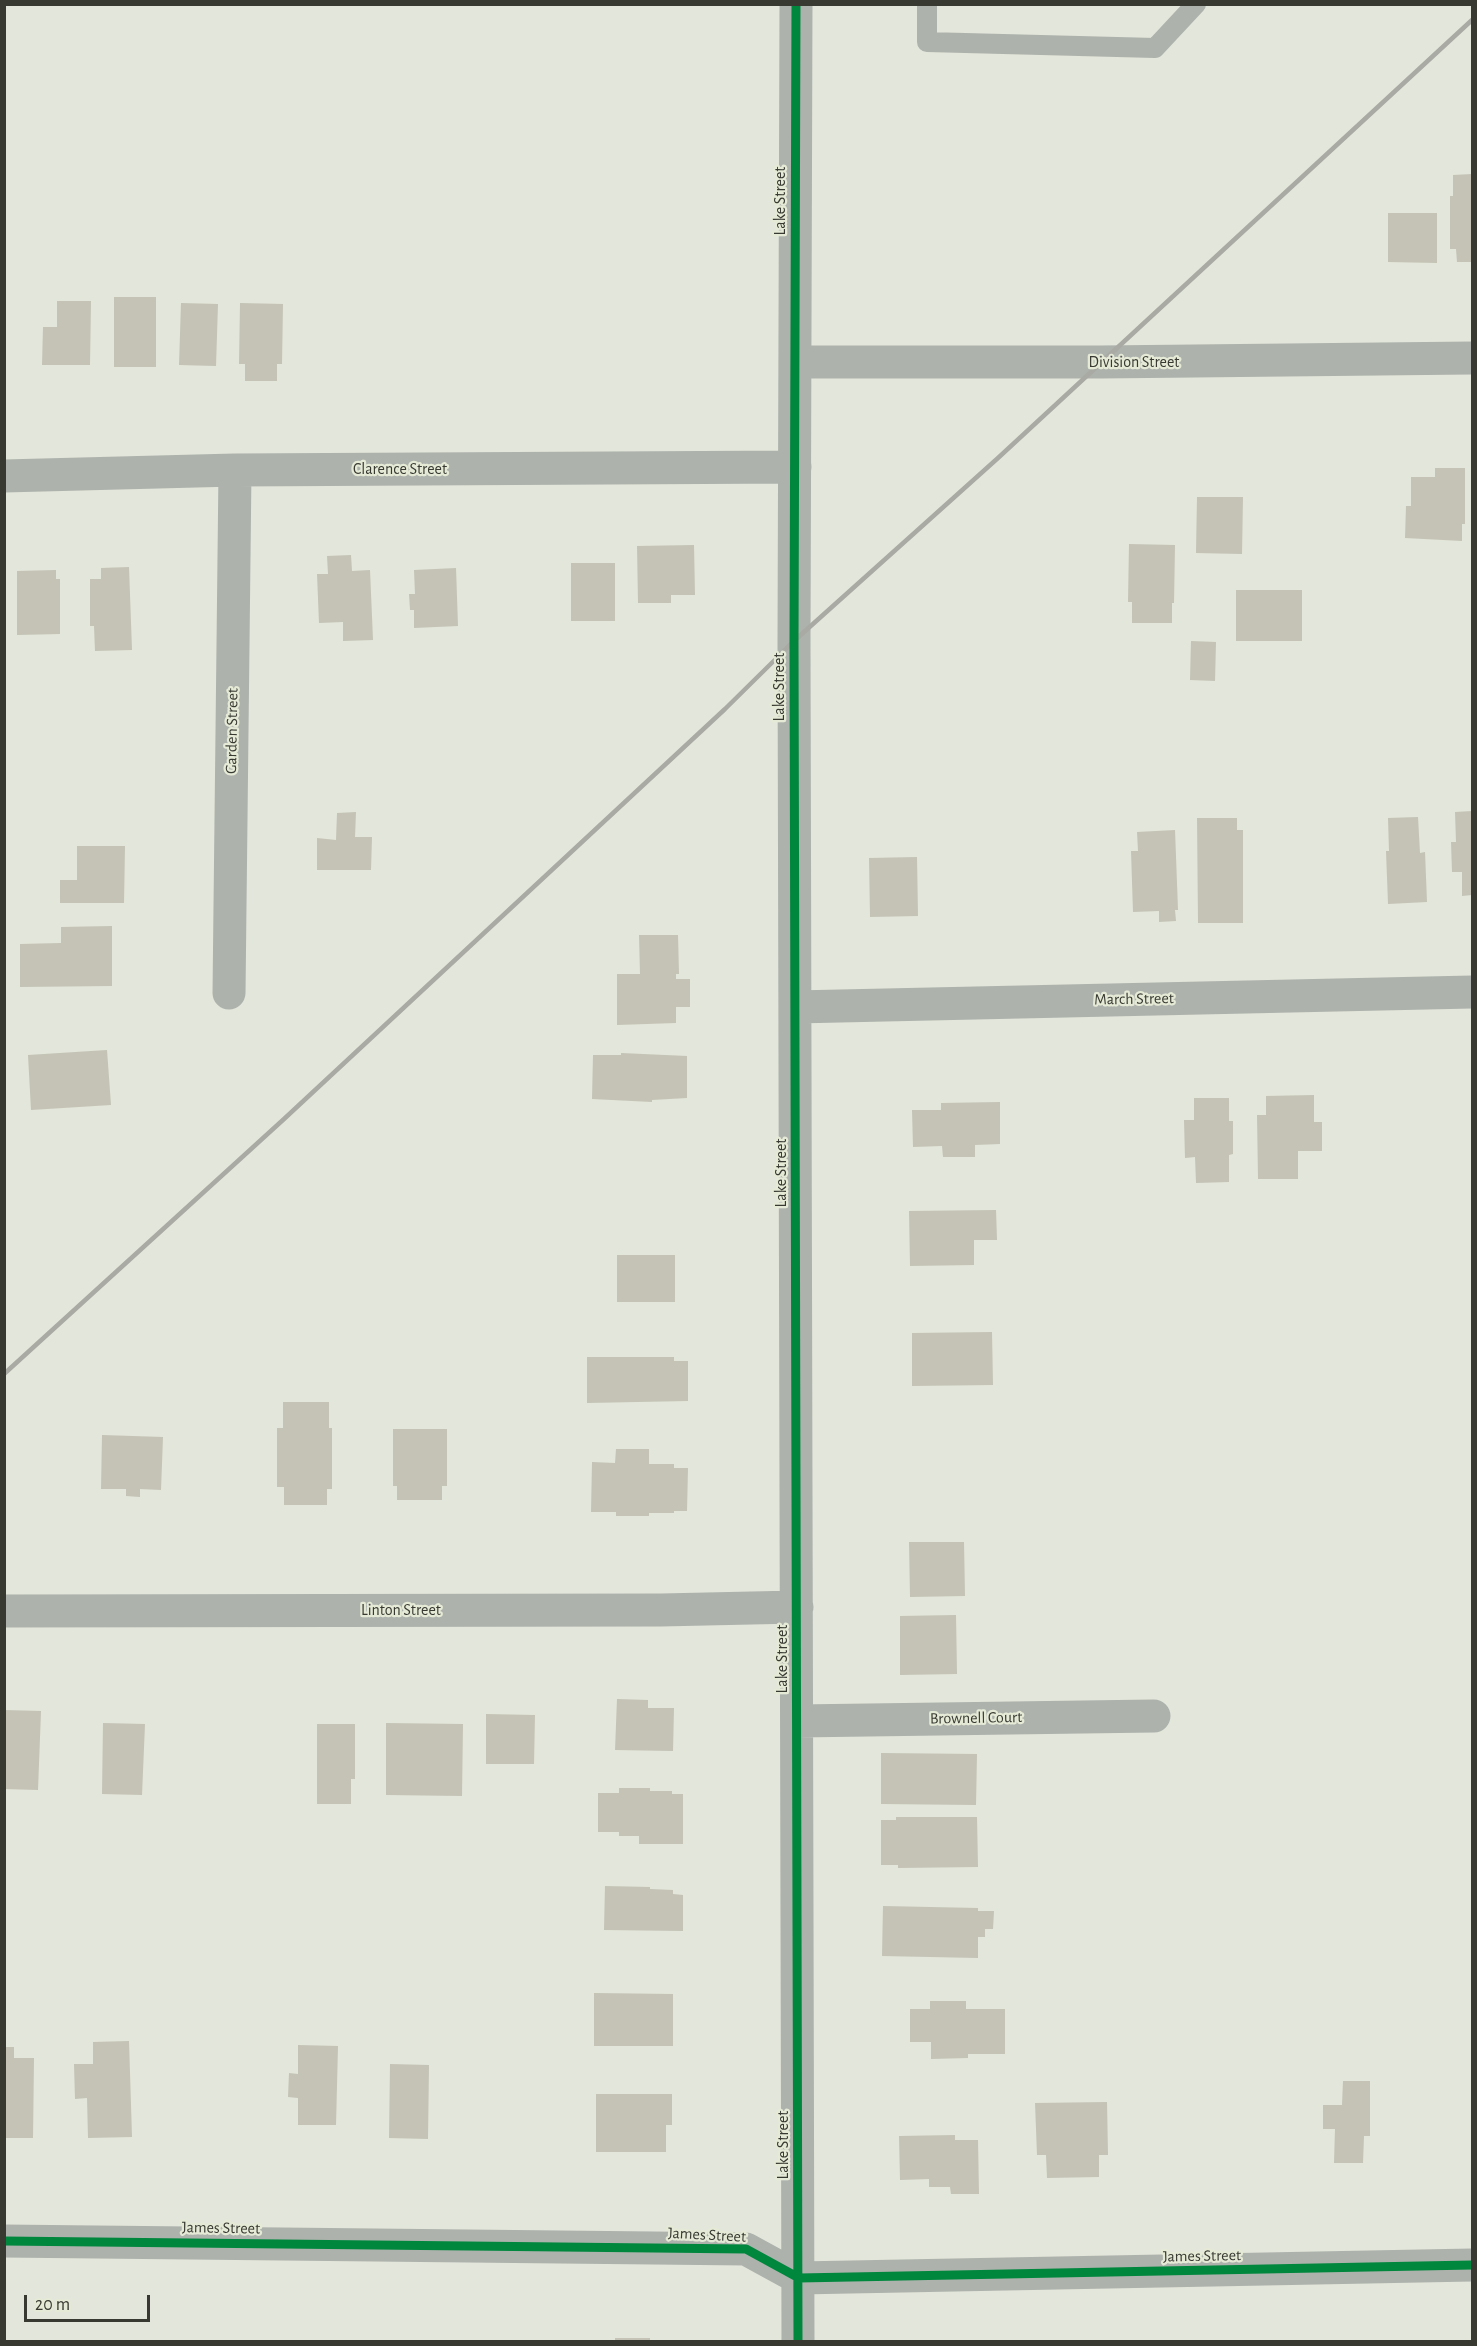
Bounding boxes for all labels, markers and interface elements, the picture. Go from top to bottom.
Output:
street label: Lake Street [770,167,790,235]
street label: Division Street [1089,352,1179,372]
street label: Clarence Street [353,459,447,479]
street label: Lake Street [769,653,789,721]
street label: Garden Street [222,688,242,774]
street label: March Street [1094,989,1174,1009]
street label: Lake Street [771,1139,791,1207]
street label: Linton Street [361,1600,441,1620]
street label: Lake Street [772,1625,792,1693]
street label: Brownell Court [930,1708,1022,1728]
street label: Lake Street [773,2111,793,2179]
street label: James Street [182,2218,260,2238]
street label: James Street [667,2223,747,2247]
street label: James Street [1163,2246,1241,2266]
scale bar [27,2283,153,2321]
text: 20 m [35,2296,70,2314]

